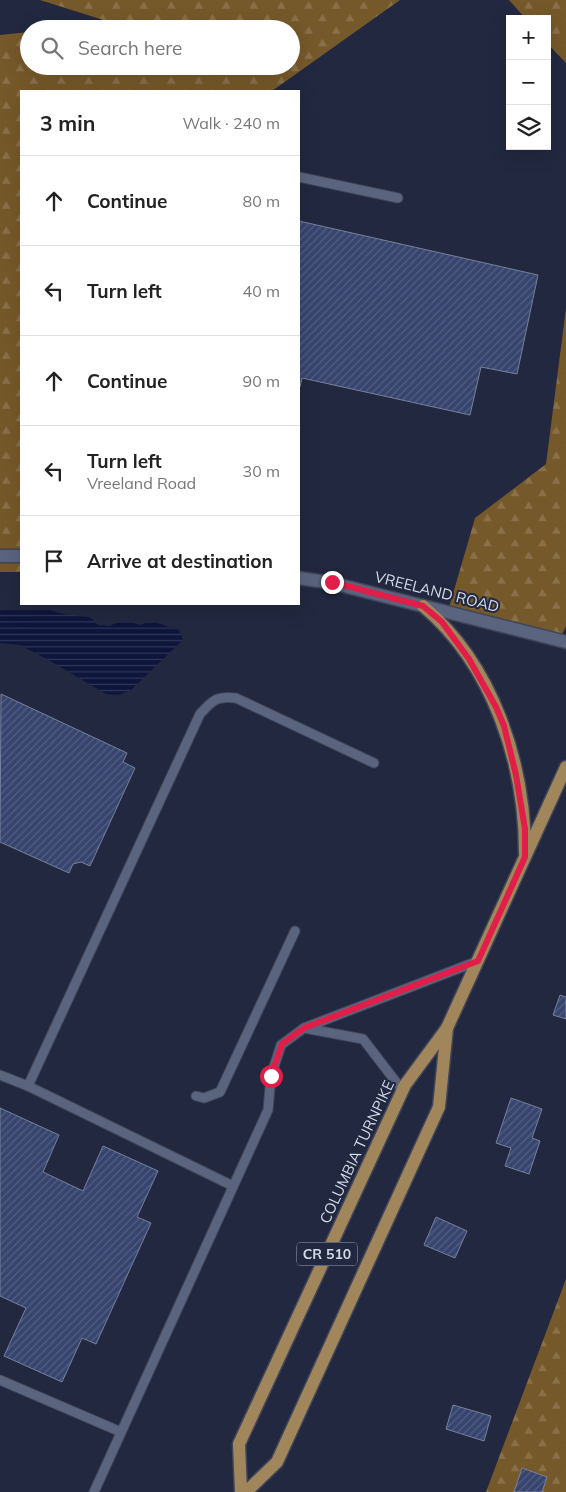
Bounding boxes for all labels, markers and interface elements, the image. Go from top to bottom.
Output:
map controls [506,15,551,150]
button: + [506,15,551,60]
search box [20,20,300,75]
icon: search [38,34,66,62]
text: Search here [78,36,182,60]
button: − [506,60,551,105]
button: layers [506,105,551,150]
text: 3 min [40,110,95,136]
text: Walk · 240 m [182,113,280,133]
icon: ahead [40,187,68,215]
text: Continue [87,189,167,213]
text: 80 m [243,191,280,211]
icon: left [40,277,68,305]
text: Turn left [87,279,162,303]
text: 40 m [243,281,280,301]
icon: ahead [40,367,68,395]
text: Continue [87,369,167,393]
text: 90 m [243,371,280,391]
text: Turn left [87,449,162,473]
icon: left [40,457,68,485]
text: 30 m [243,461,280,481]
text: Vreeland Road [87,473,196,493]
icon: arrive [40,547,68,575]
text: Arrive at destination [87,549,273,573]
street label: VREELAND ROAD [373,567,501,616]
route end [321,571,344,594]
route start [260,1065,283,1088]
street label: COLUMBIA TURNPIKE [315,1077,398,1226]
road number: CR 510 [297,1242,357,1266]

